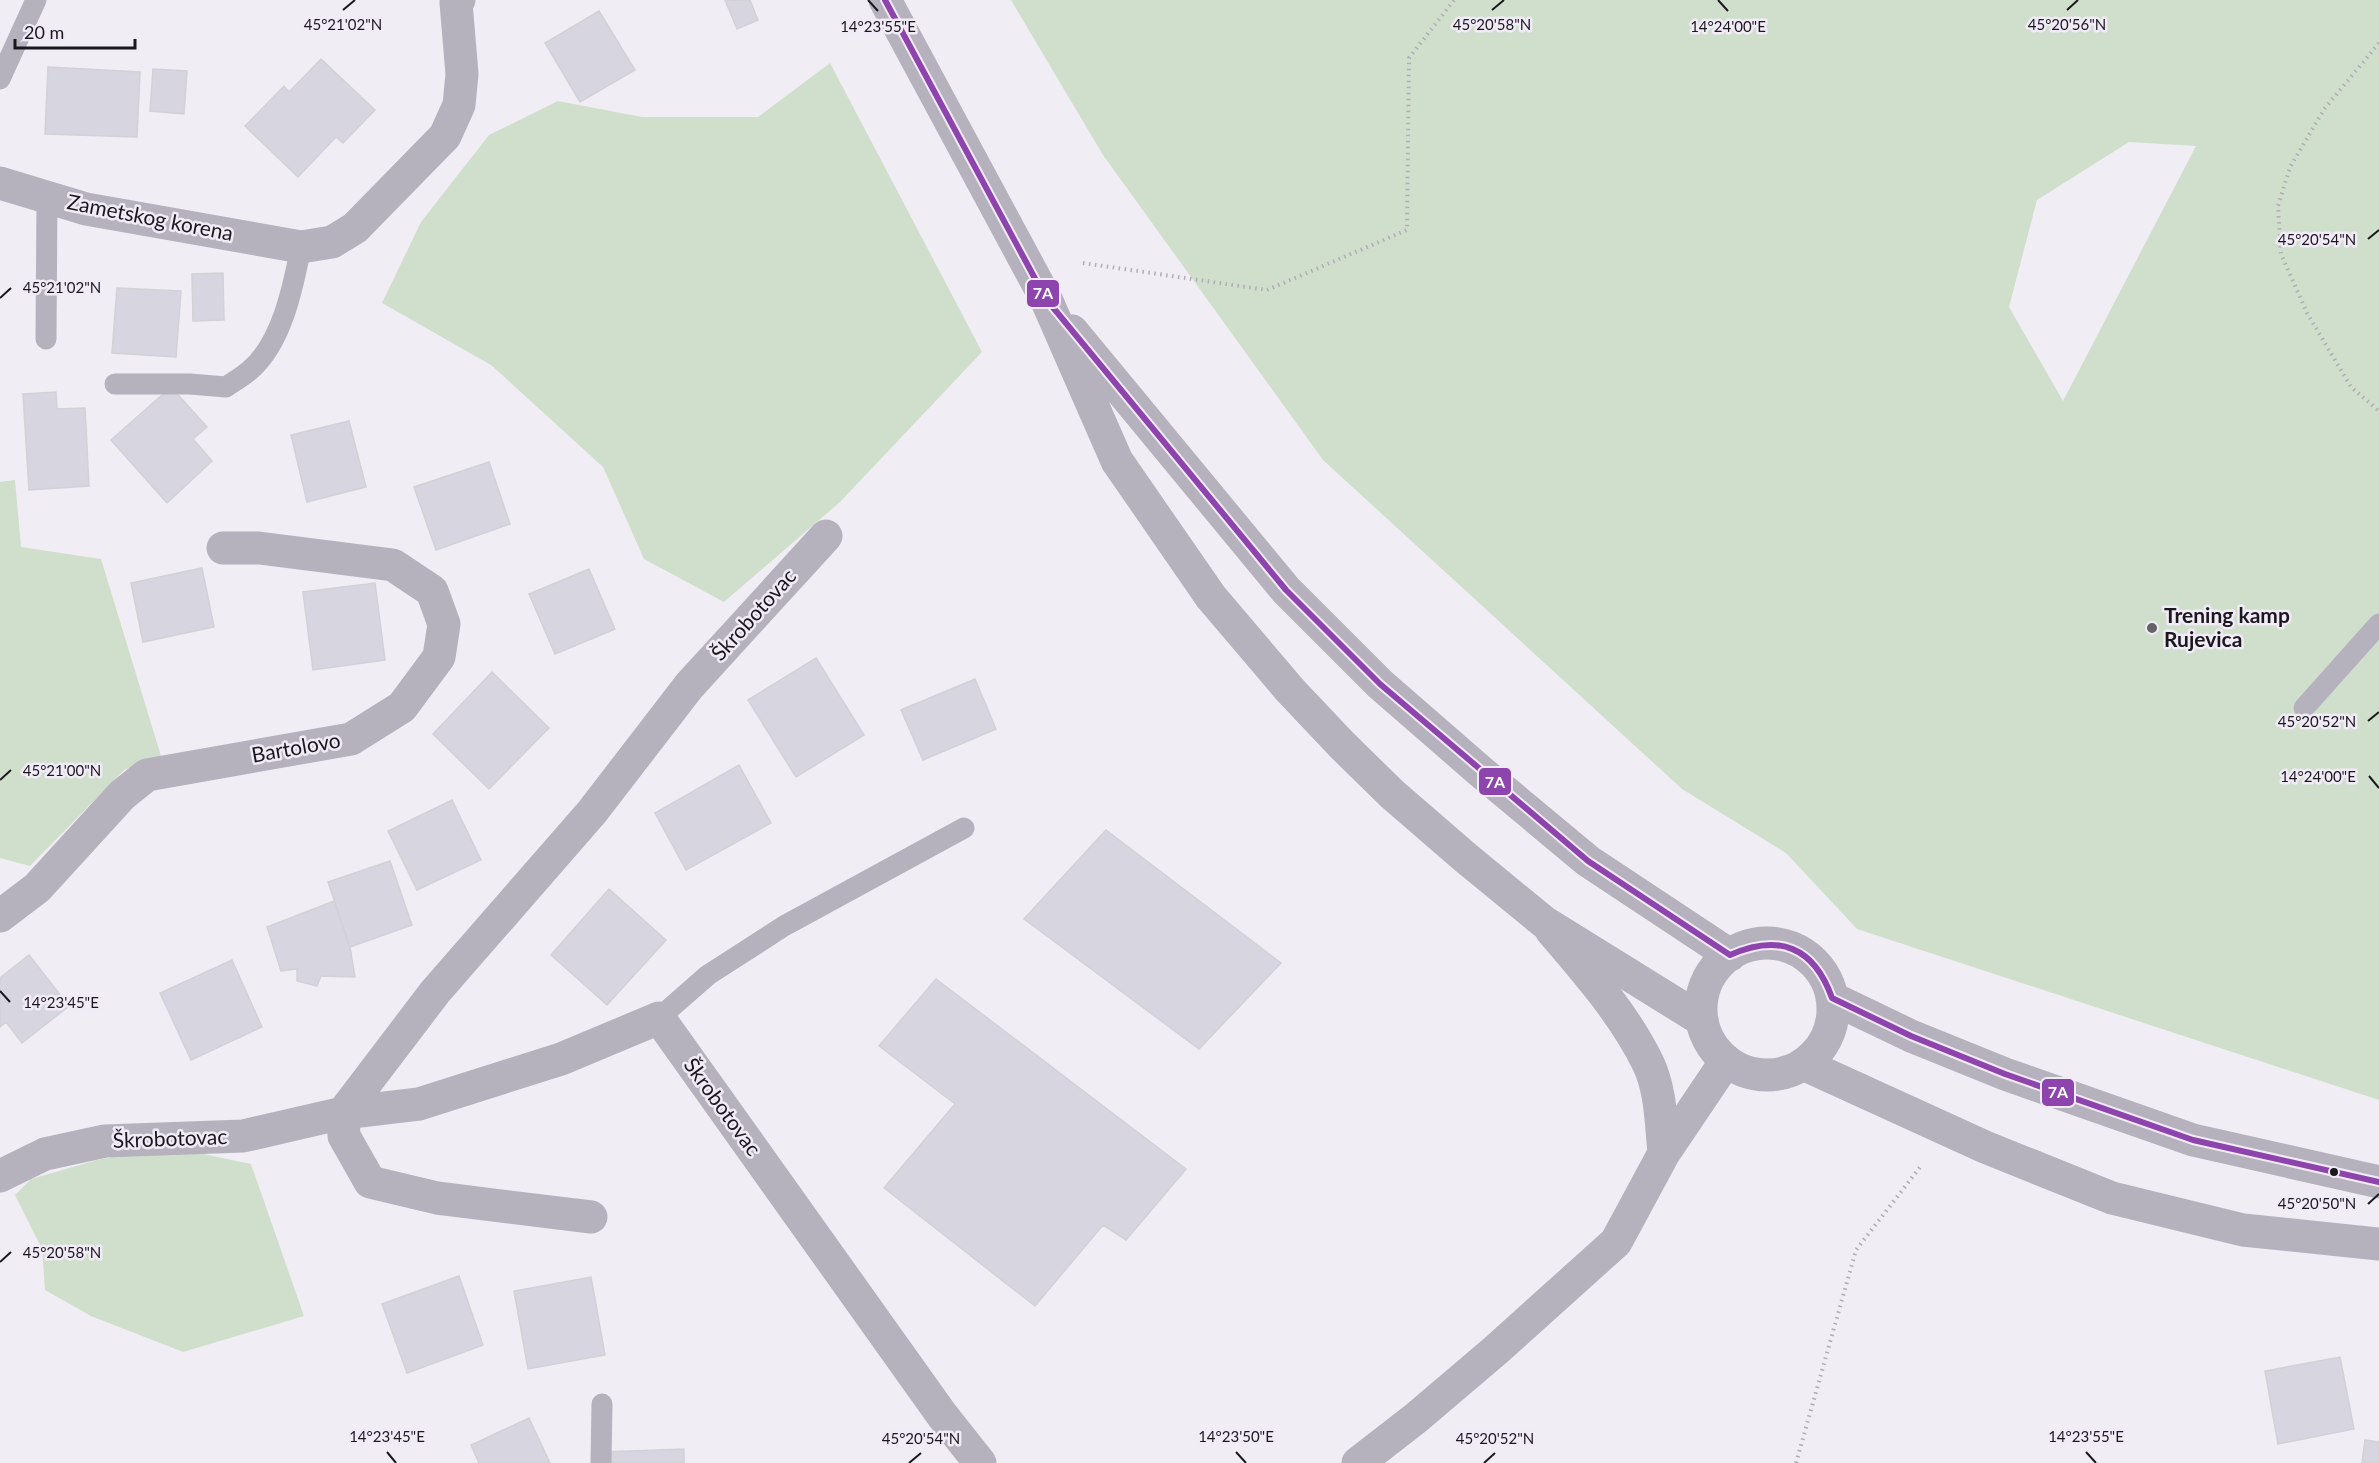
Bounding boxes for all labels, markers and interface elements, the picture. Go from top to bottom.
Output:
scale bar [15,12,135,50]
text: 45°21'02"N [304,15,382,33]
text: 45°20'58"N [1453,15,1531,33]
text: 45°20'56"N [2028,15,2106,33]
text: 14°23'55"E [840,17,916,35]
text: 14°24'00"E [1690,17,1766,35]
text: 20 m [24,21,64,43]
street label: Zametskog korena [65,188,235,245]
text: 45°20'54"N [2278,230,2356,248]
text: 45°21'02"N [23,278,101,296]
line badge: 7A [1026,279,1060,308]
text: 7A [1033,283,1054,302]
street label: Škrobotovac [705,563,801,665]
place label: Trening kamp Rujevica [2164,602,2290,651]
marker: Trening kamp Rujevica [2145,621,2159,635]
text: 45°20'52"N [2278,712,2356,730]
street label: Bartolovo [249,726,342,767]
text: 45°21'00"N [23,761,101,779]
line badge: 7A [1478,767,1512,796]
text: 14°24'00"E [2280,767,2356,785]
text: 7A [1485,772,1506,791]
text: 14°23'45"E [23,993,99,1011]
street label: Škrobotovac [679,1052,767,1160]
line badge: 7A [2041,1078,2075,1107]
text: 7A [2048,1082,2069,1101]
street label: Škrobotovac [112,1123,228,1152]
unlabelled marker [2328,1166,2340,1178]
text: 45°20'50"N [2278,1194,2356,1212]
text: 45°20'58"N [23,1243,101,1261]
text: 14°23'45"E [349,1427,425,1445]
text: 14°23'50"E [1198,1427,1274,1445]
text: 14°23'55"E [2048,1427,2124,1445]
text: 45°20'54"N [882,1429,960,1447]
text: 45°20'52"N [1456,1429,1534,1447]

